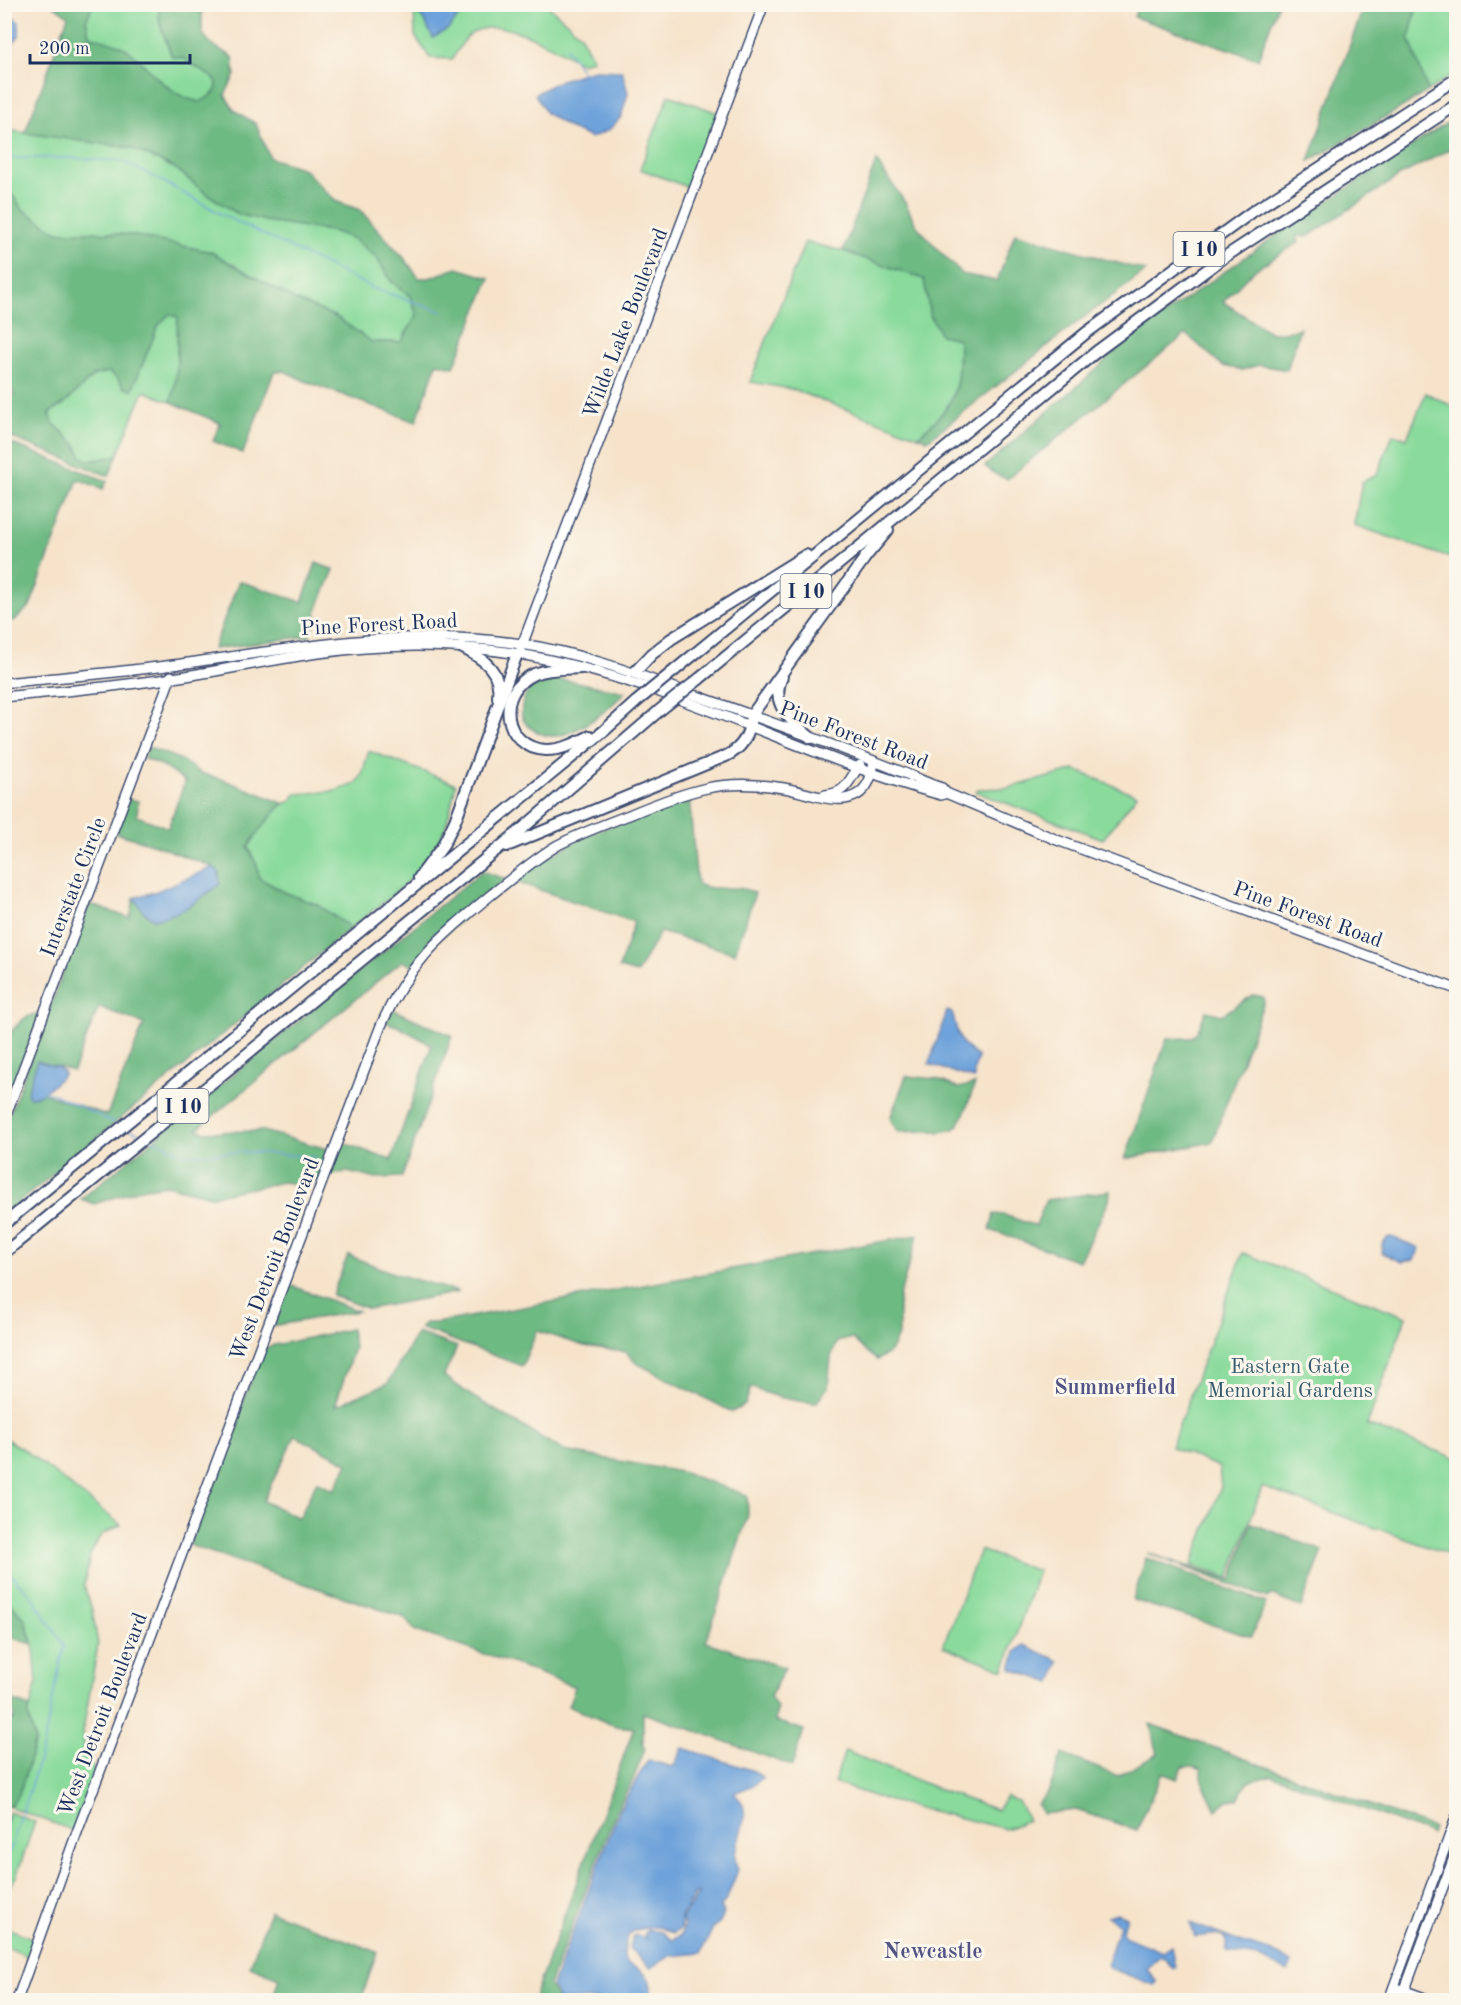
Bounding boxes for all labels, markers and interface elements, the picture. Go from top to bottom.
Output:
scale bar [30,27,190,65]
text: 200 m [39,40,90,58]
street label: Wilde Lake Boulevard [580,225,672,422]
road number: I 10 [1174,232,1224,266]
road number: I 10 [780,574,832,608]
street label: Pine Forest Road [300,611,458,640]
street label: Pine Forest Road [776,698,931,774]
street label: Interstate Circle [38,815,111,960]
street label: Pine Forest Road [1230,879,1385,952]
road number: I 10 [158,1089,208,1123]
street label: West Detroit Boulevard [227,1155,324,1364]
park label: Eastern Gate Memorial Gardens [1207,1357,1373,1402]
district label: Summerfield [1054,1377,1176,1399]
street label: West Detroit Boulevard [55,1610,152,1819]
district label: Newcastle [883,1941,983,1963]

